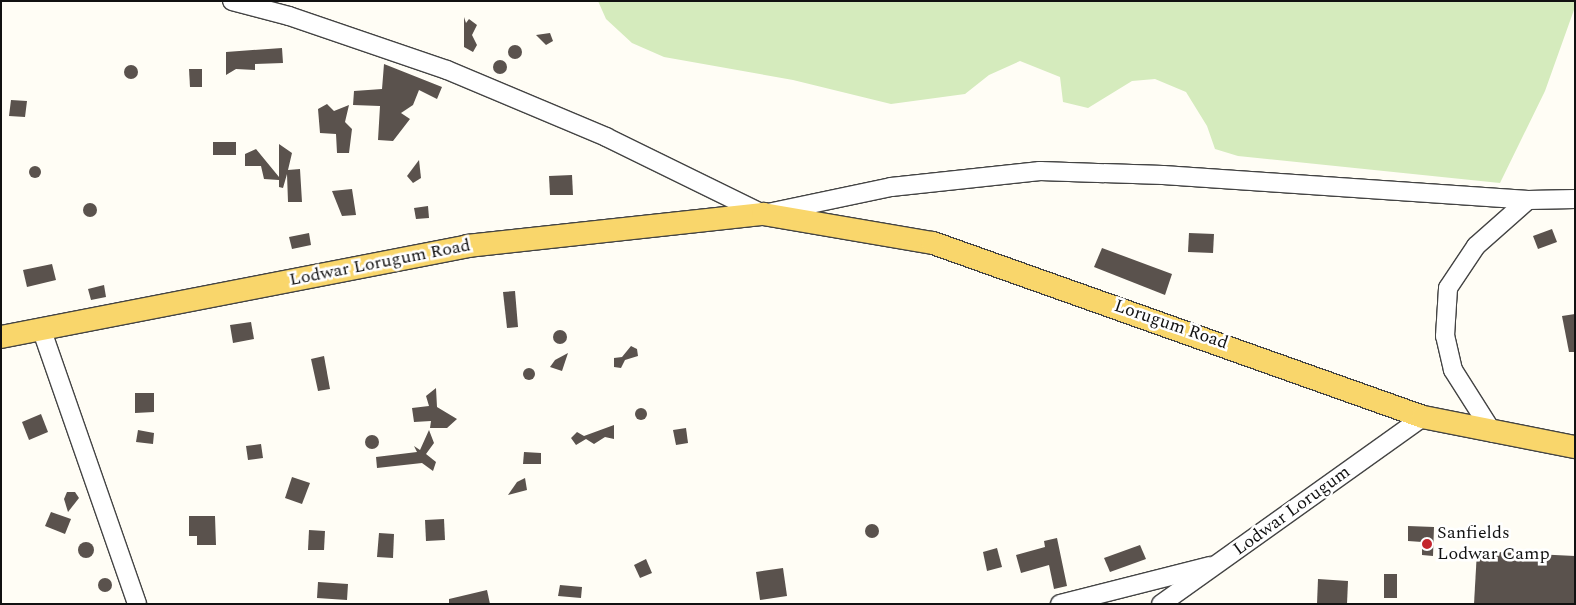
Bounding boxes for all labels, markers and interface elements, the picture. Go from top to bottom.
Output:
street label: Lodwar Lorugum Road [288,235,472,291]
street label: Lorugum Road [1111,295,1231,355]
street label: Lodwar Lorugum [1229,461,1355,561]
place label: Sanfields Lodwar Camp [1437,523,1550,566]
marker: Sanfields Lodwar Camp [1421,538,1433,550]

